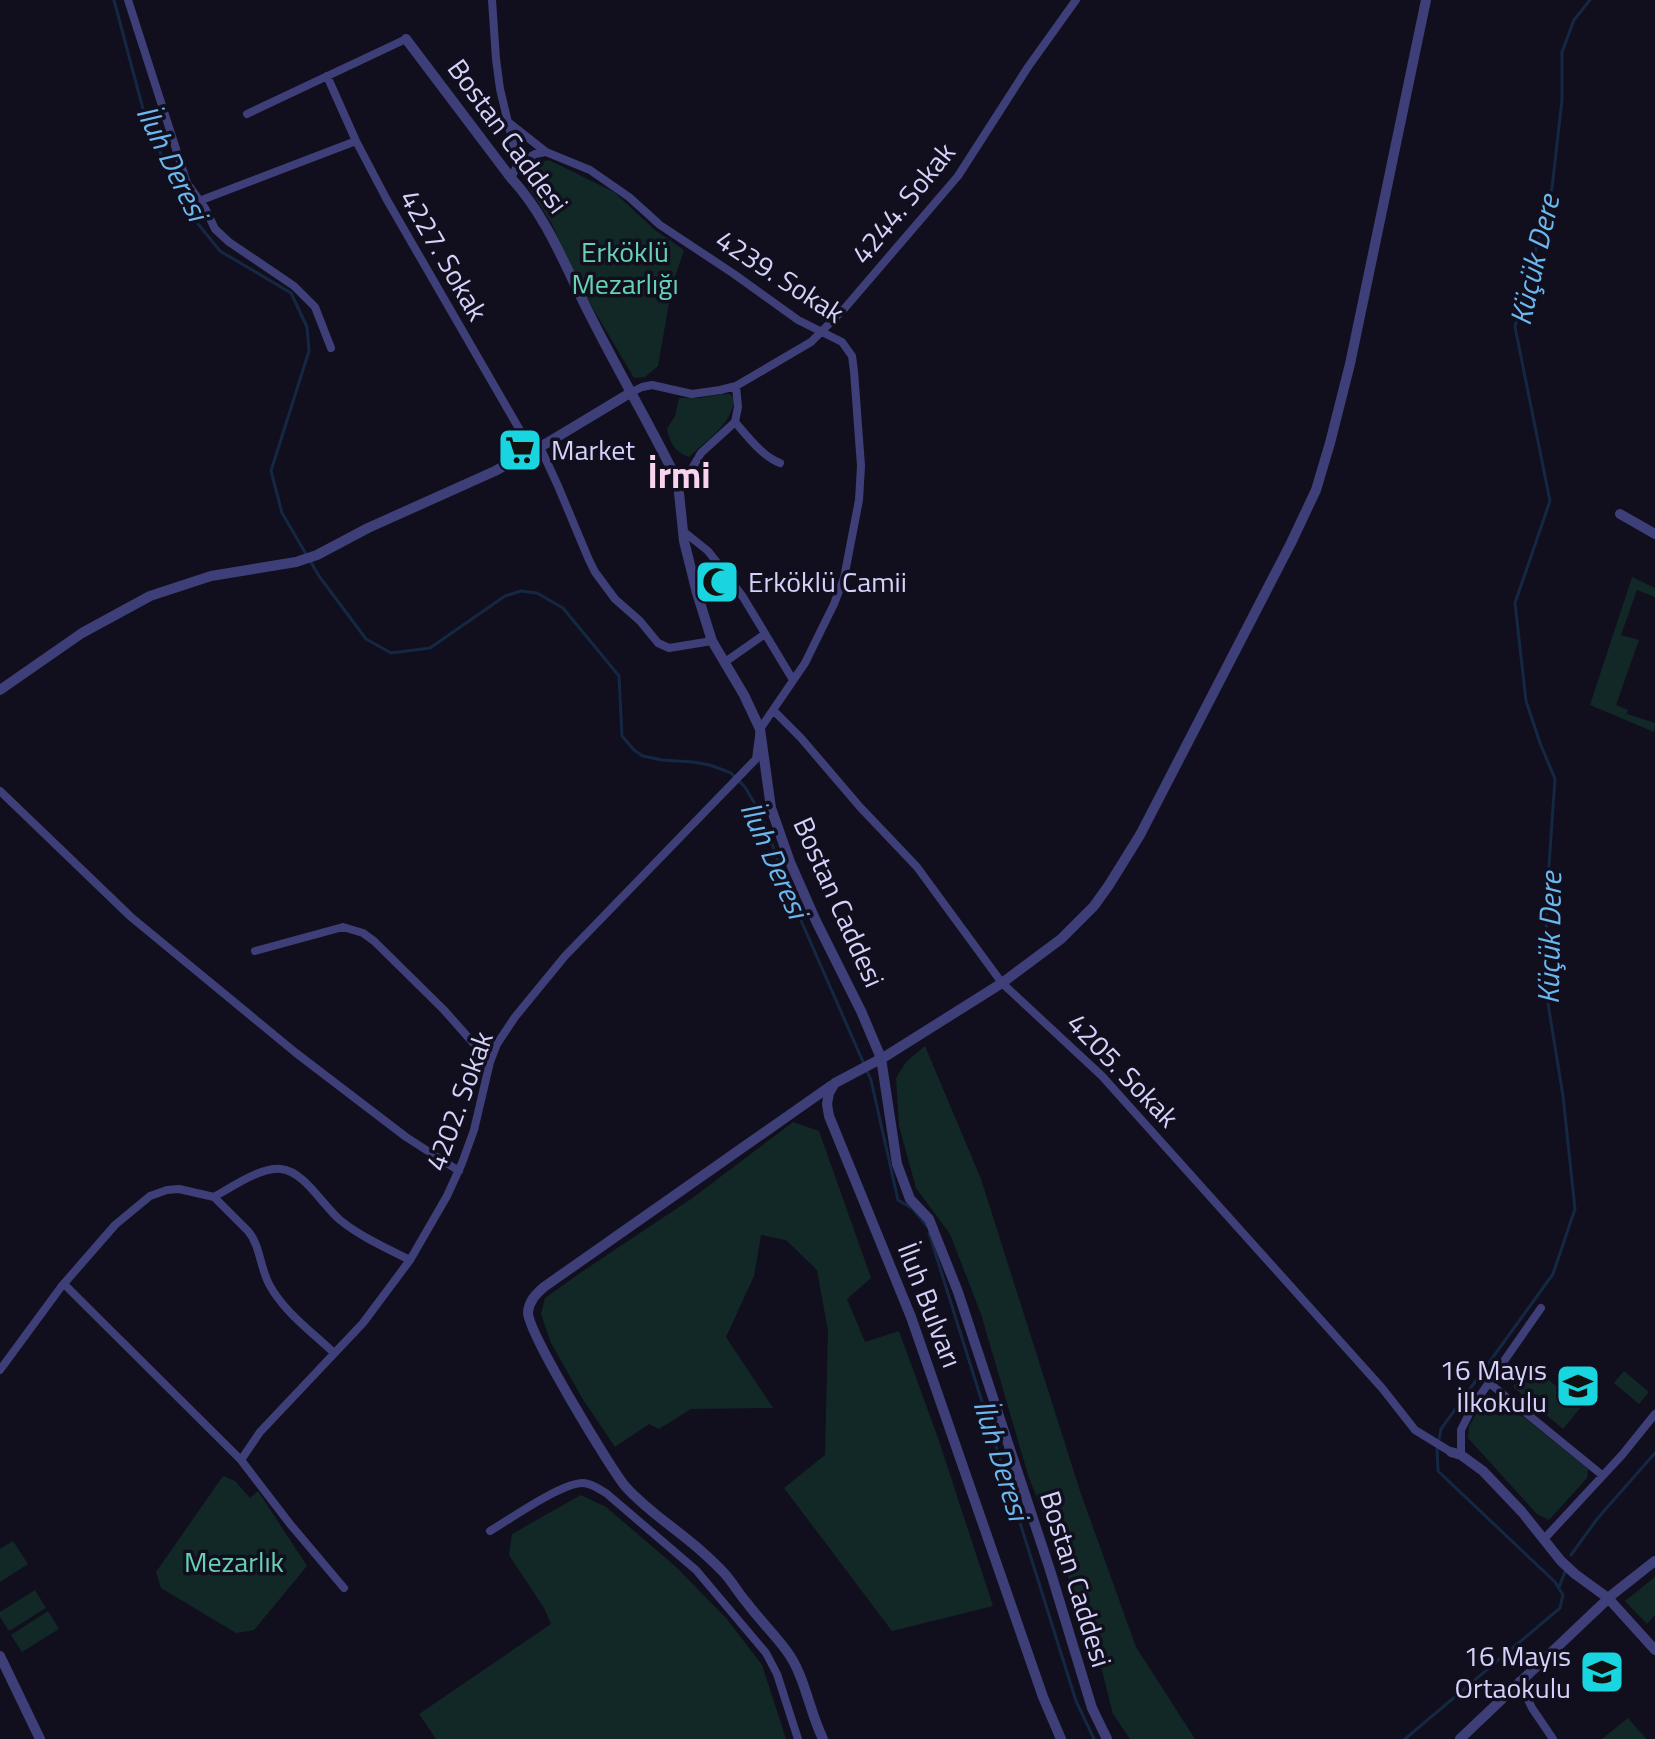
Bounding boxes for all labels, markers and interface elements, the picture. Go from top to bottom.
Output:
street label: Bostan Caddesi [437,49,579,222]
water label: İluh Deresi [125,97,222,232]
street label: 4244. Sokak [840,133,965,273]
street label: 4227. Sokak [389,181,499,329]
water label: Küçük Dere [1497,188,1572,329]
street label: 4239. Sokak [707,218,853,333]
park label: Erköklü Mezarlığı [571,230,679,305]
supermarket icon: Market [496,426,544,474]
place label: Market [551,428,635,471]
district label: İrmi [647,447,711,502]
mosque icon: Erköklü Camii [693,558,741,606]
place label: Erköklü Camii [748,560,907,603]
water label: İluh Deresi [729,794,823,929]
street label: Bostan Caddesi [783,810,896,994]
water label: Küçük Dere [1525,869,1573,1004]
street label: 4205. Sokak [1057,1002,1189,1137]
street label: 4202. Sokak [413,1025,504,1177]
street label: İluh Bulvarı [887,1236,974,1374]
place label: 16 Mayıs İlkokulu [1439,1348,1547,1423]
school or university icon: 16 Mayıs İlkokulu [1554,1362,1602,1410]
water label: İluh Deresi [962,1394,1043,1529]
street label: Bostan Caddesi [1029,1485,1124,1672]
park label: Mezarlık [184,1540,284,1583]
place label: 16 Mayıs Ortaokulu [1455,1634,1571,1709]
school or university icon: 16 Mayıs Ortaokulu [1578,1648,1626,1696]

